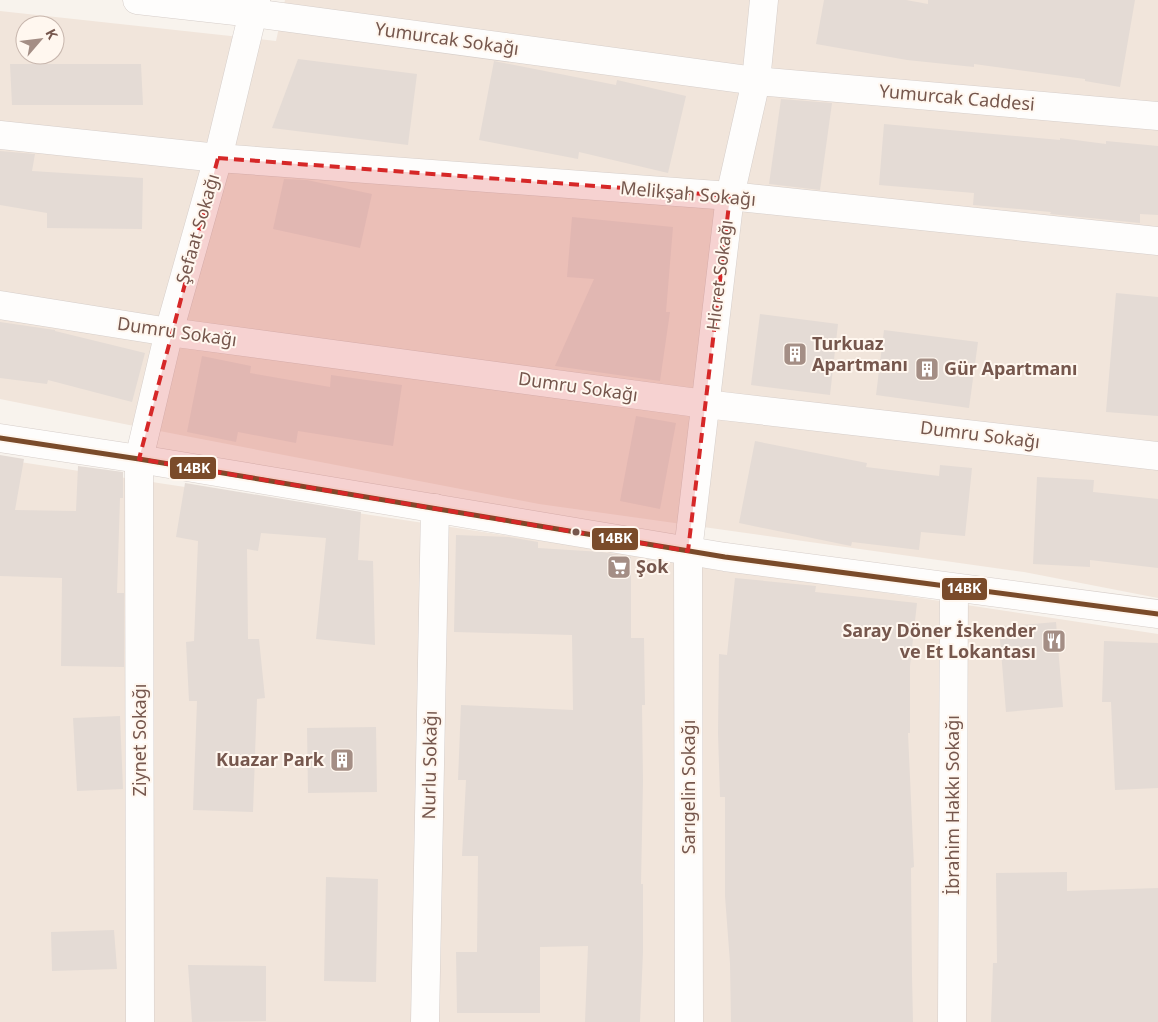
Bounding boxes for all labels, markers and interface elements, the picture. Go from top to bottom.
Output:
north arrow [15,15,65,65]
street label: Yumurcak Sokağı [374,16,521,60]
text: K [41,25,63,43]
street label: Yumurcak Caddesi [878,78,1036,116]
street label: Şefaat Sokağı [170,171,224,287]
street label: Melikşah Sokağı [619,175,757,211]
street label: Hicret Sokağı [700,218,738,332]
street label: Dumru Sokağı [116,311,238,351]
place label: Turkuaz Apartmanı [812,331,908,376]
building icon: Turkuaz Apartmanı [782,341,808,367]
building icon: Gür Apartmanı [914,356,940,382]
place label: Gür Apartmanı [944,356,1077,380]
street label: Dumru Sokağı [517,366,639,406]
street label: Dumru Sokağı [919,415,1041,453]
line badge: 14BK [169,456,217,480]
text: 14BK [176,458,211,477]
unlabelled marker [571,527,581,537]
line badge: 14BK [591,527,639,551]
text: 14BK [598,528,633,547]
supermarket icon: Şok [606,554,632,580]
place label: Şok [636,554,669,578]
line badge: 14BK [941,577,988,601]
text: 14BK [947,578,982,597]
place label: Saray Döner İskender ve Et Lokantası [842,618,1036,663]
restaurant icon: Saray Döner İskender ve Et Lokantası [1041,628,1067,654]
street label: Ziynet Sokağı [127,684,151,796]
street label: Nurlu Sokağı [416,710,442,820]
street label: İbrahim Hakkı Sokağı [940,715,964,895]
street label: Sarıgelin Sokağı [676,720,700,854]
place label: Kuazar Park [216,747,325,771]
building icon: Kuazar Park [329,747,355,773]

